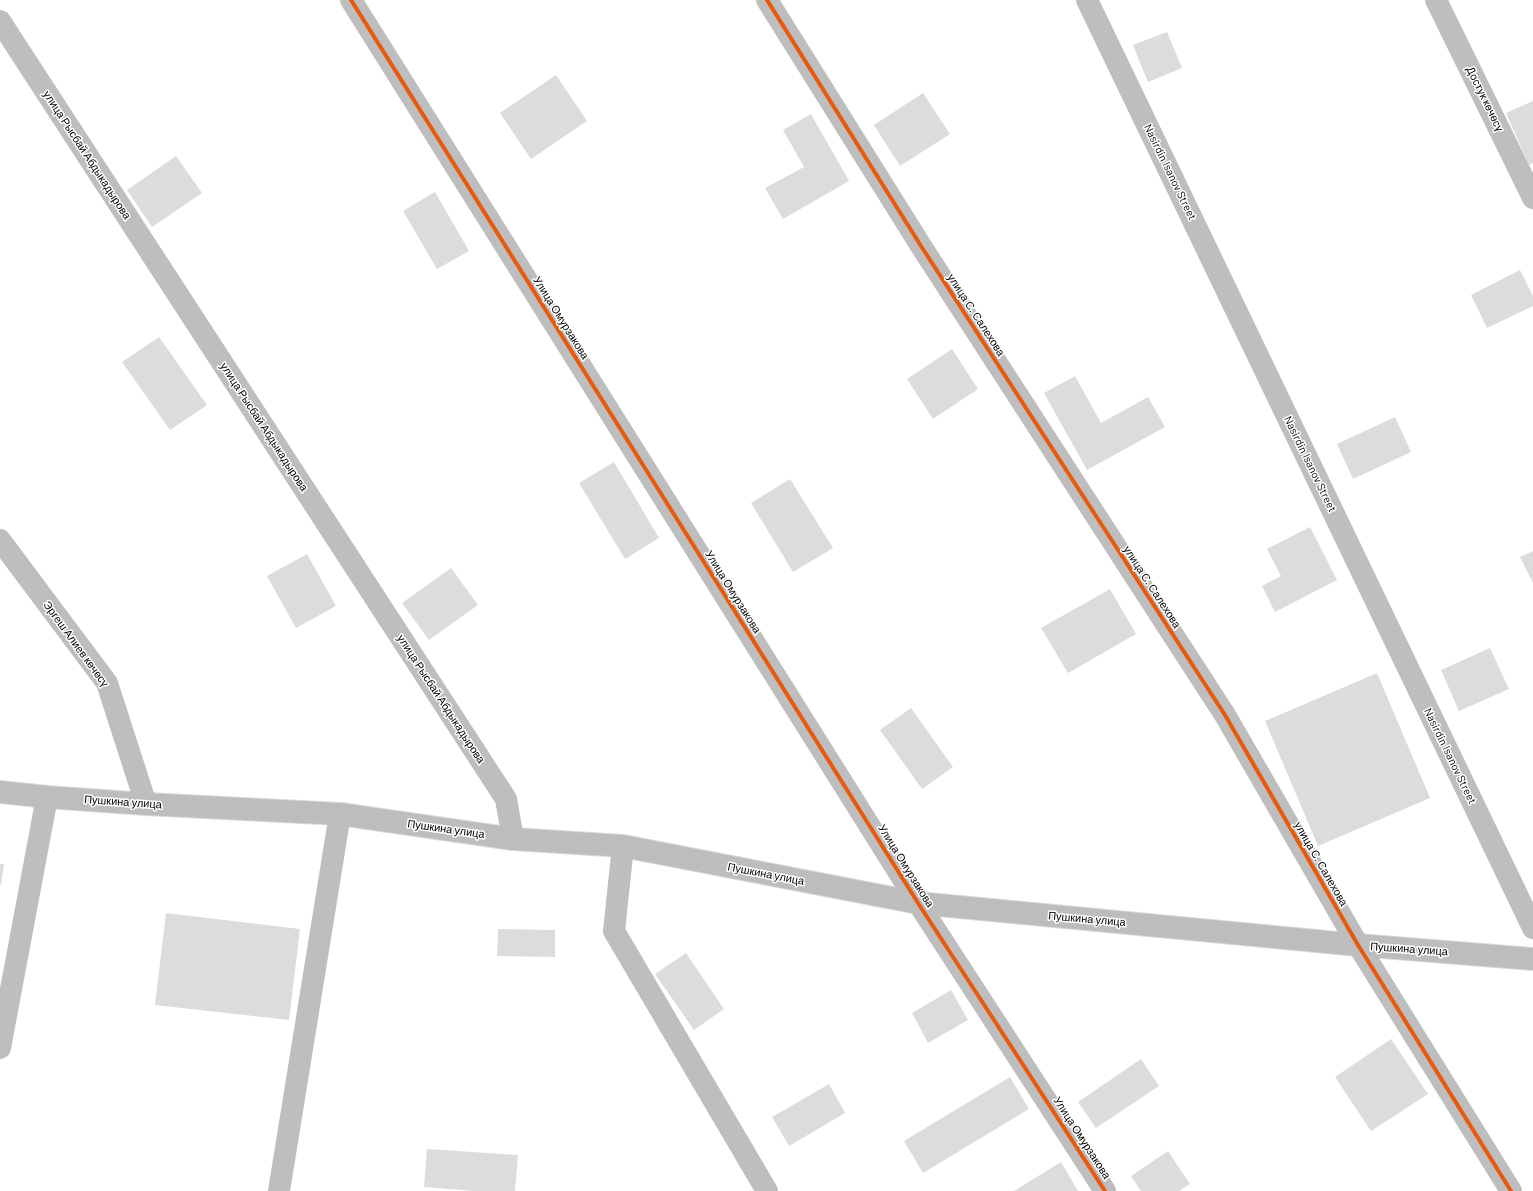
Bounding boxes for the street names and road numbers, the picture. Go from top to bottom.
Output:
street label: Достук көчөсү [1464,64,1506,134]
street label: улица Рысбай Абдыкадырова [40,88,134,222]
street label: Nasirdin Isanov Street [1141,122,1199,222]
street label: улица С. Салехова [944,271,1008,359]
street label: Улица Омурзакова [530,274,592,362]
street label: улица Рысбай Абдыкадырова [217,360,311,494]
street label: Nasirdin Isanov Street [1281,414,1339,514]
street label: улица С. Салехова [1120,543,1184,631]
street label: Улица Омурзакова [702,548,764,636]
street label: Эргеш Алиев көчөсү [40,599,112,689]
street label: улица Рысбай Абдыкадырова [394,632,488,766]
street label: Nasirdin Isanov Street [1421,706,1479,806]
street label: Пушкина улица [84,793,162,811]
street label: Пушкина улица [407,817,485,841]
street label: улица С. Салехова [1291,819,1351,909]
street label: Улица Омурзакова [875,822,937,910]
street label: Пушкина улица [727,860,805,888]
street label: Пушкина улица [1048,909,1126,929]
street label: Пушкина улица [1370,940,1448,958]
street label: Улица Омурзакова [1051,1095,1113,1181]

